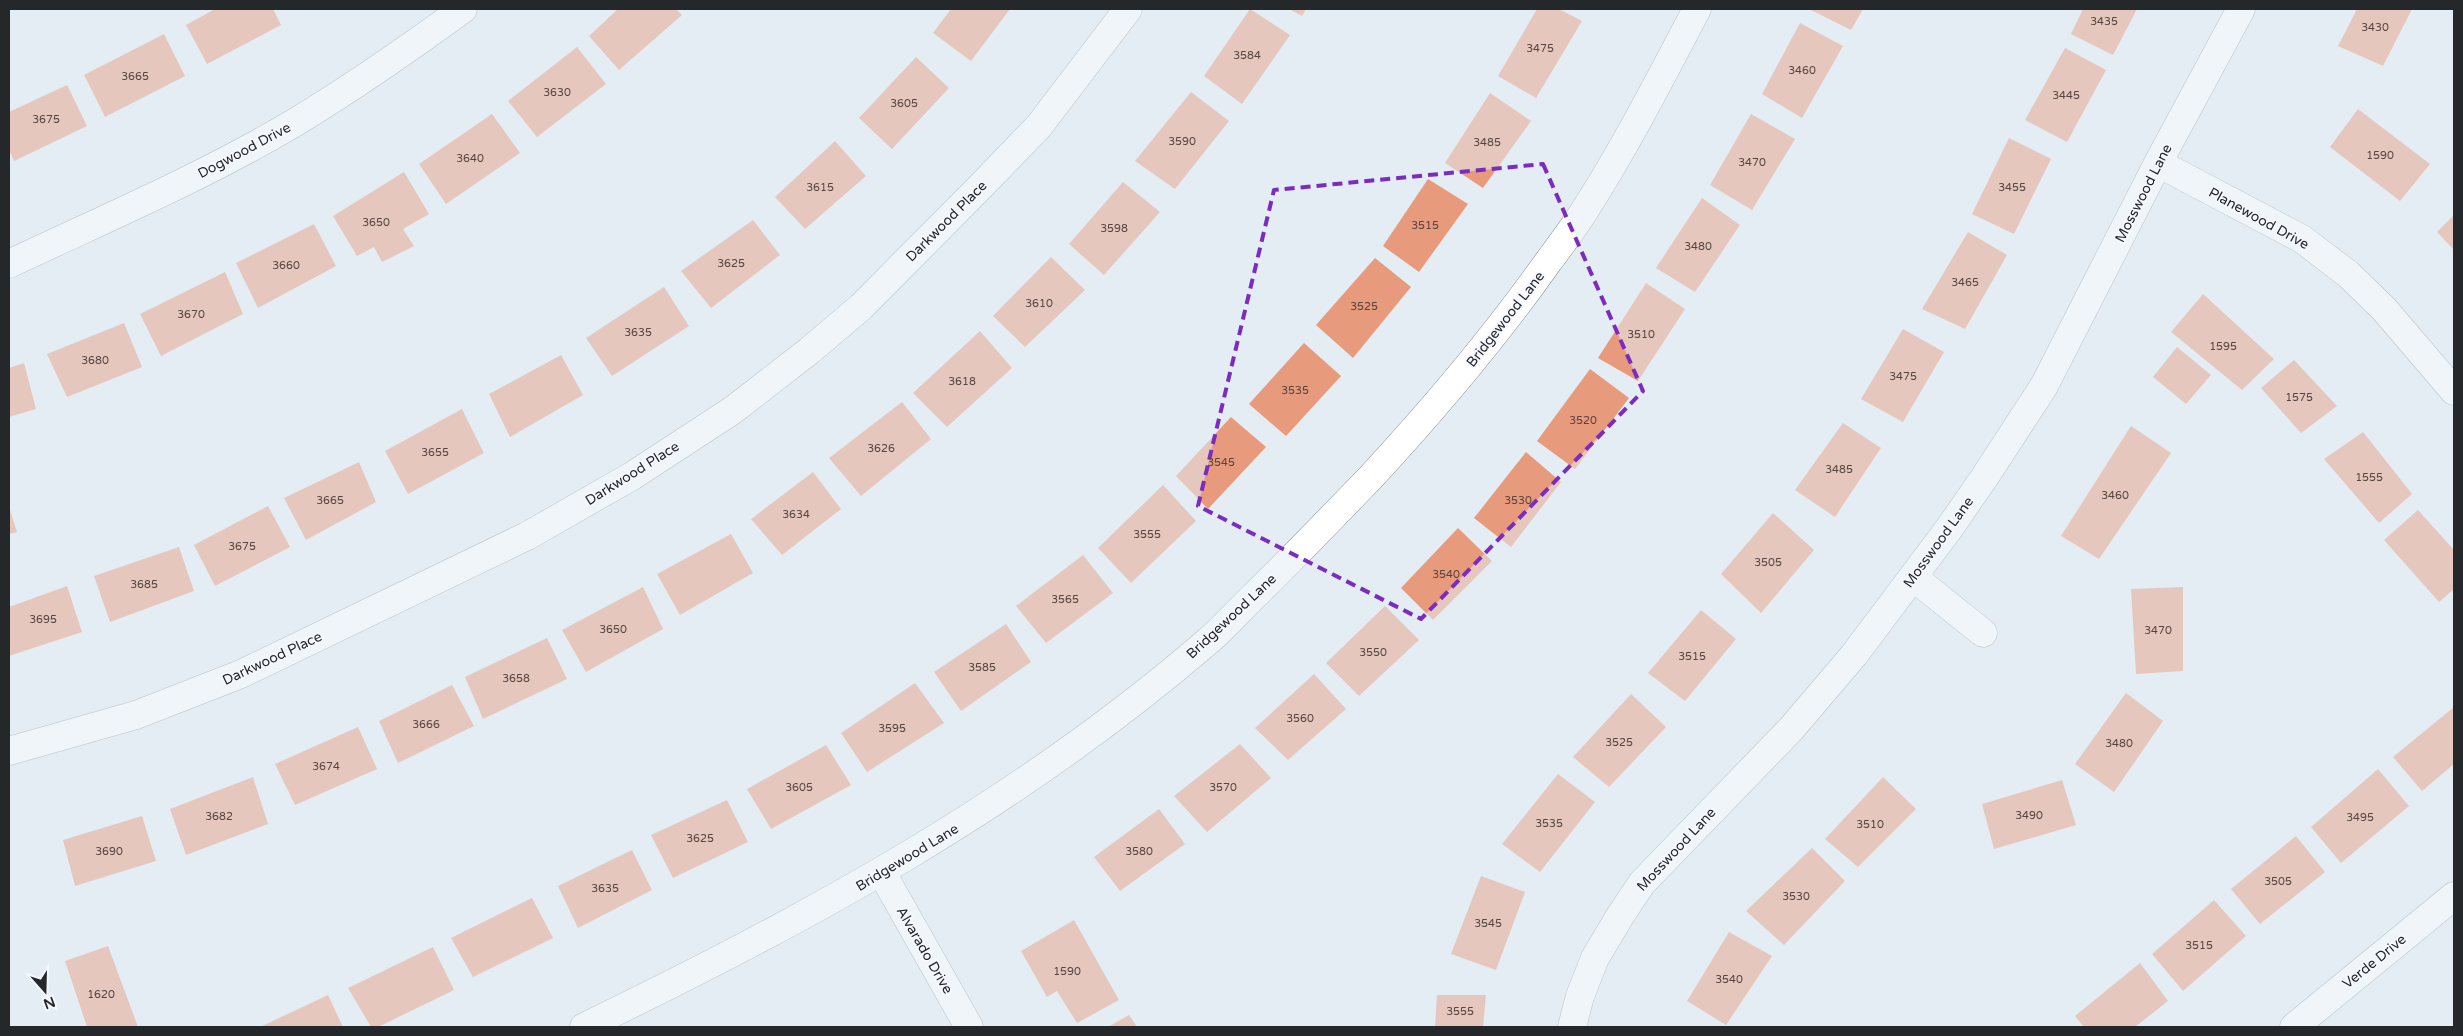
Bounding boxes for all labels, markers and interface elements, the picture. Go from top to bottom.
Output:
house number: 3435 [2090,15,2118,28]
house number: 3430 [2361,21,2389,34]
house number: 3475 [1526,42,1554,55]
house number: 3584 [1233,49,1261,62]
house number: 3460 [1788,64,1816,77]
house number: 3665 [121,70,149,83]
house number: 3630 [543,86,571,99]
house number: 3445 [2052,89,2080,102]
house number: 3605 [890,97,918,110]
house number: 3675 [32,113,60,126]
street label: Dogwood Drive [195,119,294,182]
house number: 3590 [1168,135,1196,148]
house number: 3485 [1473,136,1501,149]
street label: Mosswood Lane [2111,141,2176,245]
house number: 1590 [2366,149,2394,162]
house number: 3640 [456,152,484,165]
house number: 3470 [1738,156,1766,169]
street label: Darkwood Place [902,177,991,265]
house number: 3615 [806,181,834,194]
house number: 3455 [1998,181,2026,194]
street label: Planewood Drive [2206,184,2312,253]
house number: 3650 [362,216,390,229]
house number: 3515 [1411,219,1439,232]
house number: 3598 [1100,222,1128,235]
house number: 3480 [1684,240,1712,253]
house number: 3625 [717,257,745,270]
house number: 3660 [272,259,300,272]
street label: Bridgewood Lane [1463,268,1548,371]
house number: 3465 [1951,276,1979,289]
house number: 3610 [1025,297,1053,310]
house number: 3525 [1350,300,1378,313]
house number: 3670 [177,308,205,321]
house number: 3635 [624,326,652,339]
house number: 3510 [1627,328,1655,341]
house number: 1595 [2209,340,2237,353]
house number: 3680 [81,354,109,367]
house number: 3475 [1889,370,1917,383]
house number: 3618 [948,375,976,388]
house number: 3535 [1281,384,1309,397]
house number: 1575 [2285,391,2313,404]
house number: 3520 [1569,414,1597,427]
street label: Darkwood Place [582,438,683,509]
house number: 3626 [867,442,895,455]
house number: 3655 [421,446,449,459]
house number: 3545 [1207,456,1235,469]
house number: 3485 [1825,463,1853,476]
house number: 1555 [2355,471,2383,484]
house number: 3460 [2101,489,2129,502]
house number: 3665 [316,494,344,507]
house number: 3530 [1504,494,1532,507]
street label: Mosswood Lane [1900,494,1977,591]
house number: 3634 [782,508,810,521]
house number: 3555 [1133,528,1161,541]
house number: 3675 [228,540,256,553]
house number: 3505 [1754,556,1782,569]
house number: 3540 [1432,568,1460,581]
street label: Bridgewood Lane [1183,570,1280,662]
house number: 3685 [130,578,158,591]
house number: 3565 [1051,593,1079,606]
house number: 3695 [29,613,57,626]
house number: 3650 [599,623,627,636]
house number: 3470 [2144,624,2172,637]
street label: Darkwood Place [220,628,325,689]
house number: 3550 [1359,646,1387,659]
house number: 3515 [1678,650,1706,663]
house number: 3585 [968,661,996,674]
house number: 3658 [502,672,530,685]
house number: 3560 [1286,712,1314,725]
house number: 3666 [412,718,440,731]
house number: 3595 [878,722,906,735]
house number: 3525 [1605,736,1633,749]
house number: 3480 [2105,737,2133,750]
house number: 3674 [312,760,340,773]
house number: 3605 [785,781,813,794]
house number: 3570 [1209,781,1237,794]
street label: Mosswood Lane [1633,804,1719,895]
house number: 3490 [2015,809,2043,822]
house number: 3682 [205,810,233,823]
house number: 3495 [2346,811,2374,824]
house number: 3535 [1535,817,1563,830]
house number: 3510 [1856,818,1884,831]
street label: Bridgewood Lane [853,820,962,895]
house number: 3625 [686,832,714,845]
house number: 3690 [95,845,123,858]
house number: 3580 [1125,845,1153,858]
house number: 3505 [2264,875,2292,888]
house number: 3635 [591,882,619,895]
house number: 3530 [1782,890,1810,903]
street label: Alvarado Drive [893,904,956,997]
house number: 3545 [1474,917,1502,930]
street label: Verde Drive [2339,931,2410,992]
house number: 3515 [2185,939,2213,952]
house number: 1590 [1053,965,1081,978]
north arrow [20,966,70,1016]
house number: 3540 [1715,973,1743,986]
house number: 1620 [87,988,115,1001]
text: N [41,993,57,1013]
house number: 3555 [1446,1005,1474,1018]

